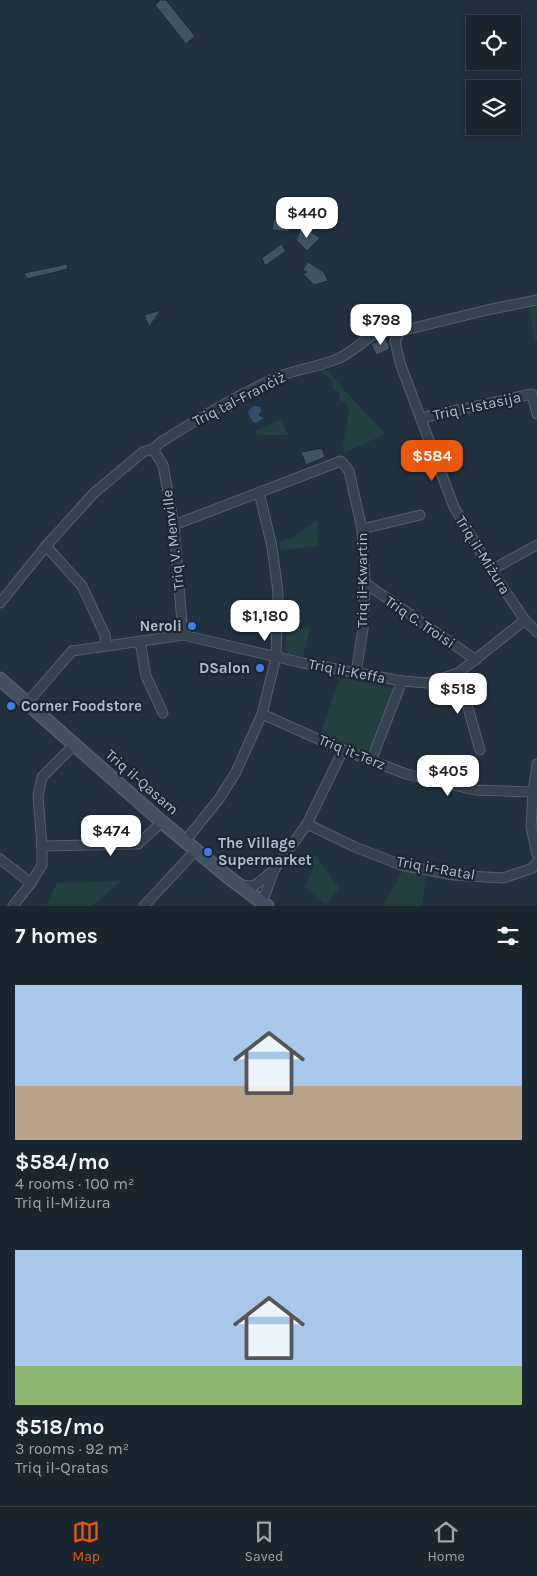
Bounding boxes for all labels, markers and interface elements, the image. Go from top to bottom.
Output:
map controls [466,15,521,135]
button: locate [466,15,521,70]
button: layers [466,80,521,135]
pin: $440 [277,196,337,239]
text: $440 [287,203,327,222]
pin: $798 [351,304,411,346]
text: $798 [361,310,401,329]
street label: Triq tal-Franċiż [190,368,288,430]
street label: Triq l-Istasija [431,388,523,424]
pin: $584 [402,440,462,482]
text: $584 [412,446,452,465]
street label: Triq V. Menville [158,489,188,591]
street label: Triq il-Miżura [452,512,514,598]
street label: Triq il-Kwartin [353,532,371,628]
street label: Triq C. Troisi [381,592,459,652]
pin: $1,180 [224,600,306,642]
text: $1,180 [242,606,288,625]
place label: Neroli [139,617,182,635]
marker: Neroli [186,620,198,632]
street label: Triq il-Keffa [307,655,387,687]
place label: DSalon [199,659,250,677]
marker: DSalon [254,662,266,674]
pin: $518 [428,672,488,715]
text: $518 [440,679,476,698]
place label: Corner Foodstore [21,697,142,715]
marker: Corner Foodstore [5,700,17,712]
street label: Triq it-Terz [316,730,388,774]
street label: Triq il-Qasam [102,745,182,819]
pin: $405 [418,754,478,797]
text: $405 [428,761,468,780]
pin: $474 [81,814,141,857]
text: $474 [92,821,130,840]
place label: The Village Supermarket [218,834,312,869]
marker: The Village Supermarket [202,846,214,858]
street label: Triq ir-Ratal [395,852,477,884]
icon: filters [494,922,522,950]
text: 7 homes [15,924,98,948]
icon: home [224,1018,314,1108]
text: $584/mo [15,1150,109,1174]
text: 4 rooms · 100 m² [15,1174,134,1193]
text: Triq il-Miżura [15,1193,111,1212]
icon: home [224,1283,314,1373]
text: $518/mo [15,1415,104,1439]
text: 3 rooms · 92 m² [15,1439,129,1458]
text: Triq il-Qratas [15,1458,109,1477]
tab: Map [72,1518,100,1565]
tab: Saved [244,1518,283,1565]
tab: Home [428,1518,465,1565]

